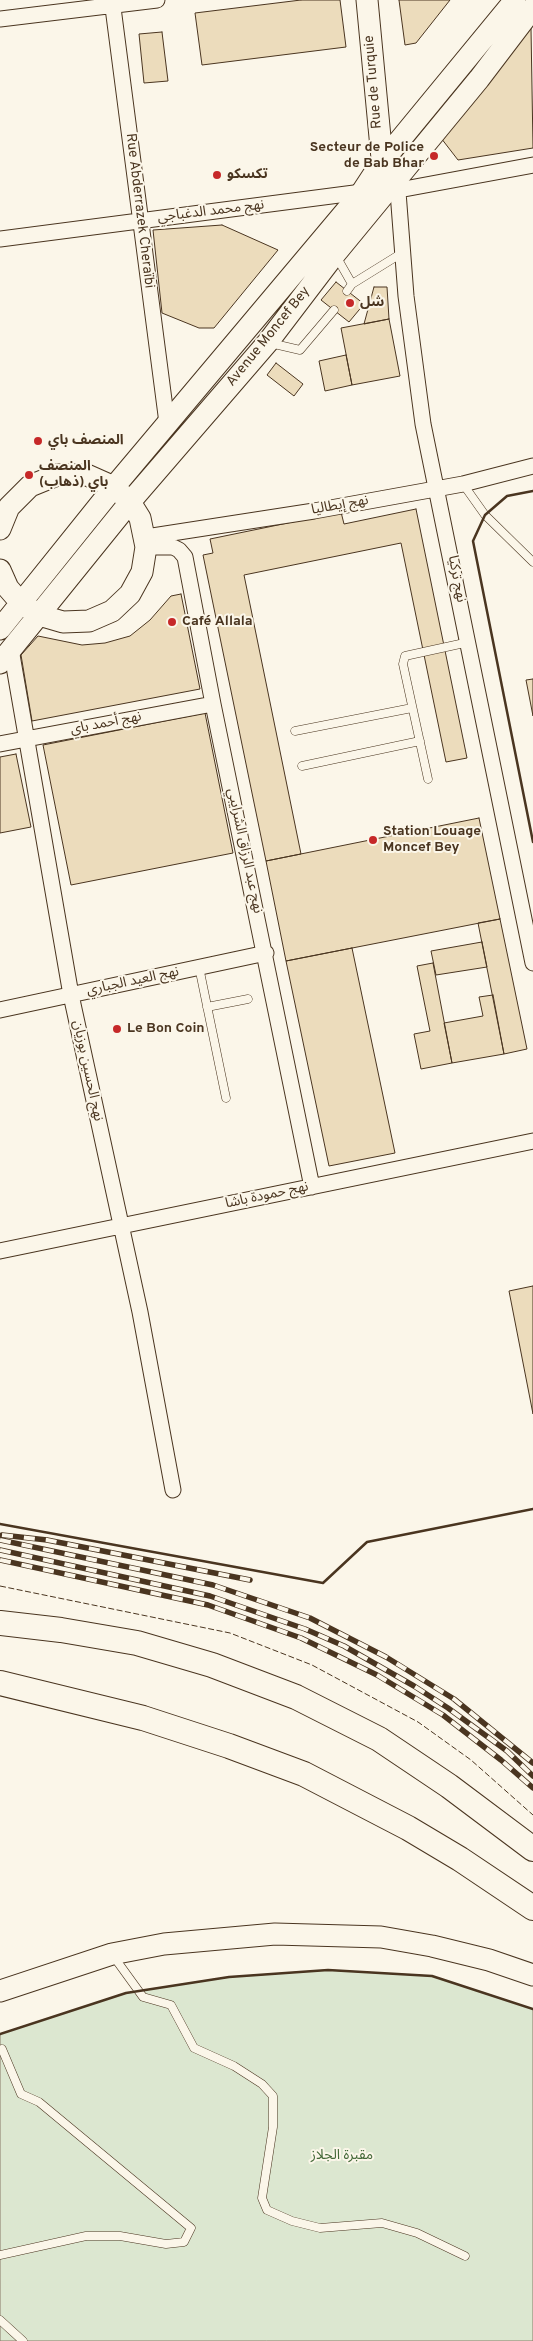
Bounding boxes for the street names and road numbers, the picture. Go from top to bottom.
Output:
street label: Rue de Turquie [362,34,386,130]
street label: Rue Abderrazek Cheraïbi [121,132,157,290]
street label: نهج محمد الدغباجي [157,197,265,227]
street label: Avenue Moncef Bey [224,284,314,390]
street label: نهج إيطاليا [310,493,370,519]
street label: نهج تركيا [443,554,469,604]
street label: نهج أحمد باي [69,709,143,739]
street label: نهج عبد الرزاق الشرايبي [223,787,265,915]
street label: نهج العيد الجباري [85,964,181,1000]
street label: نهج الحسين بوزيان [68,1019,106,1123]
street label: نهج حمودة باشا [224,1179,310,1213]

